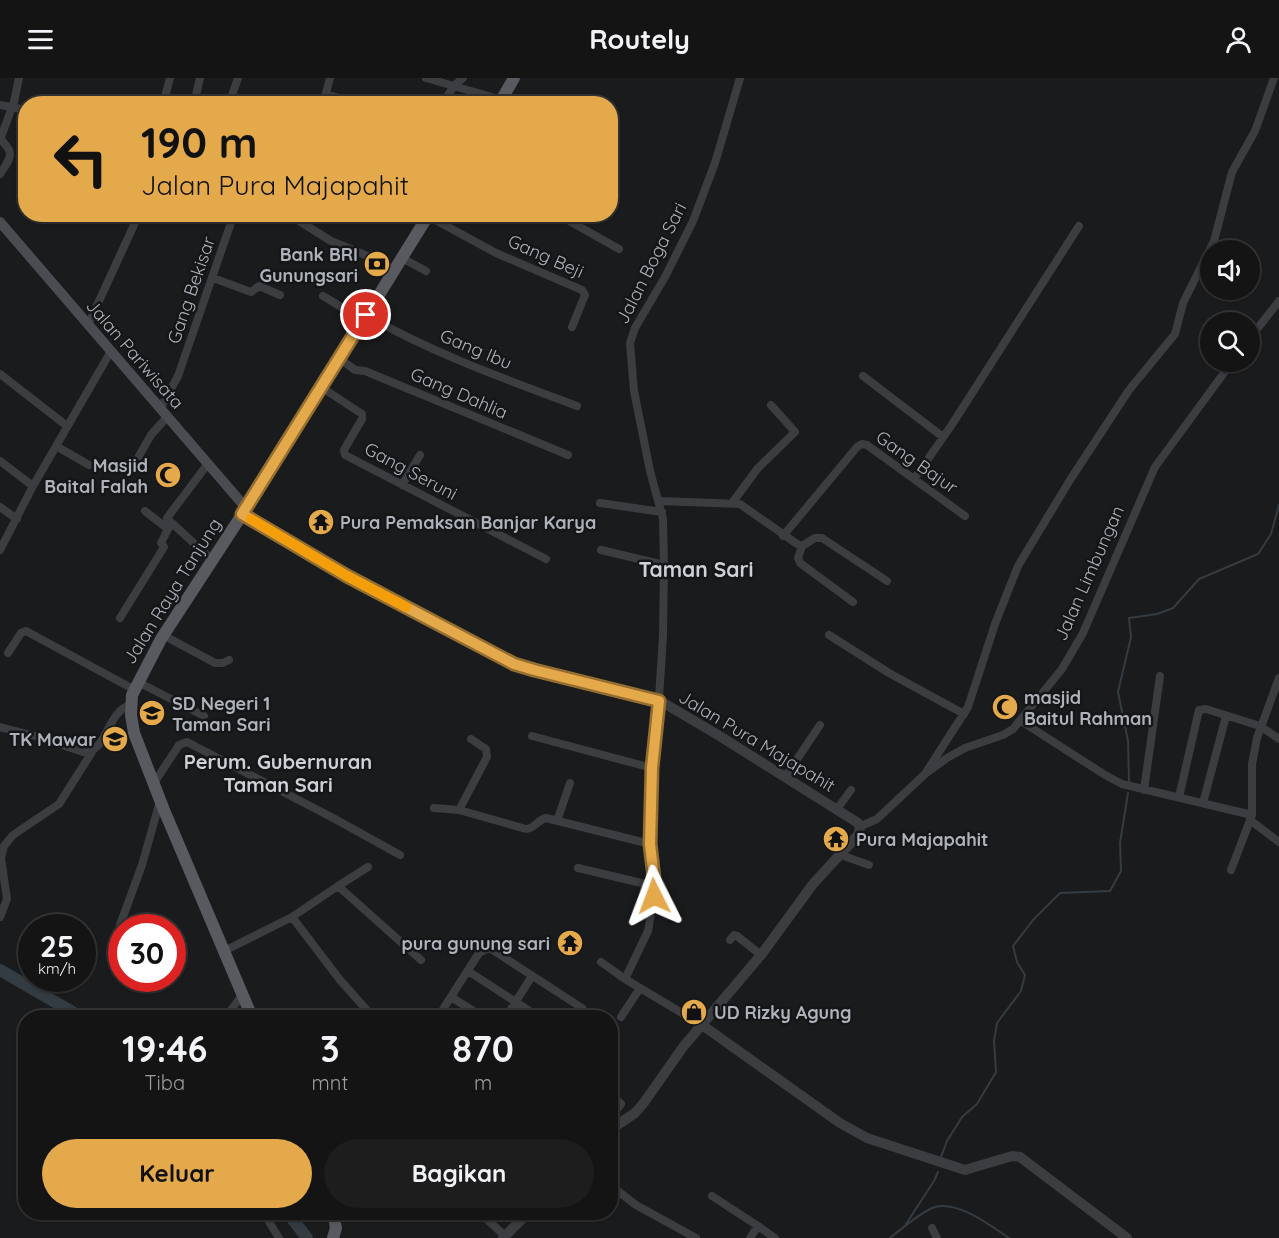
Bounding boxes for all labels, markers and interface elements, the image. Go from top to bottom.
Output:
text: Routely [589,22,690,56]
icon: menu [24,23,57,56]
icon: person [1222,23,1255,56]
text: 190 m [141,116,257,169]
icon: left [42,120,120,198]
text: Jalan Pura Majapahit [141,168,409,202]
street label: Jalan Boga Sari [611,199,691,327]
street label: Gang Beji [504,229,588,283]
street label: Gang Bekisar [162,233,220,347]
map controls [1200,240,1260,372]
button: sound [1200,240,1260,300]
place label: Bank BRI Gunungsari [259,243,358,287]
bank icon: Bank BRI Gunungsari [362,249,392,279]
pin [340,289,391,340]
street label: Jalan Pariwisata [81,294,189,414]
icon: arrive [349,298,382,331]
button: search [1200,312,1260,372]
street label: Gang Ibu [437,324,515,374]
street label: Gang Dahlia [407,362,511,424]
street label: Gang Bajur [872,425,963,499]
street label: Gang Seruni [361,437,461,505]
place label: Masjid Baital Falah [44,454,148,498]
mosque icon: Masjid Baital Falah [153,460,183,490]
street label: Jalan Limbungan [1049,502,1129,644]
temple icon: Pura Pemaksan Banjar Karya [306,507,336,537]
place label: Pura Pemaksan Banjar Karya [340,511,596,534]
street label: Jalan Raya Tanjung [118,514,226,668]
district label: Taman Sari [639,556,753,582]
street label: Jalan Pura Majapahit [675,685,839,797]
place label: masjid Baitul Rahman [1024,686,1152,730]
place label: SD Negeri 1 Taman Sari [172,692,271,736]
mosque icon: masjid Baitul Rahman [990,692,1020,722]
school or university icon: SD Negeri 1 Taman Sari [137,698,167,728]
school or university icon: TK Mawar [100,724,130,754]
place label: TK Mawar [9,728,96,751]
district label: Perum. Gubernuran Taman Sari [184,749,372,797]
temple icon: Pura Majapahit [821,824,851,854]
place label: Pura Majapahit [856,828,988,851]
position arrow [622,864,686,928]
speed limit sign: 30 [108,914,186,992]
text: 25 [40,927,74,965]
temple icon: pura gunung sari [555,928,585,958]
place label: pura gunung sari [402,932,550,955]
text: km/h [38,959,76,978]
shop icon: UD Rizky Agung [679,997,709,1027]
place label: UD Rizky Agung [714,1001,851,1024]
text: 19:46 [122,1026,207,1071]
text: 3 [320,1026,340,1071]
text: 870 [452,1026,514,1071]
text: Tiba [144,1070,185,1095]
text: mnt [312,1070,348,1095]
text: m [474,1070,492,1095]
button: Keluar [42,1139,312,1208]
button: Bagikan [324,1139,594,1208]

